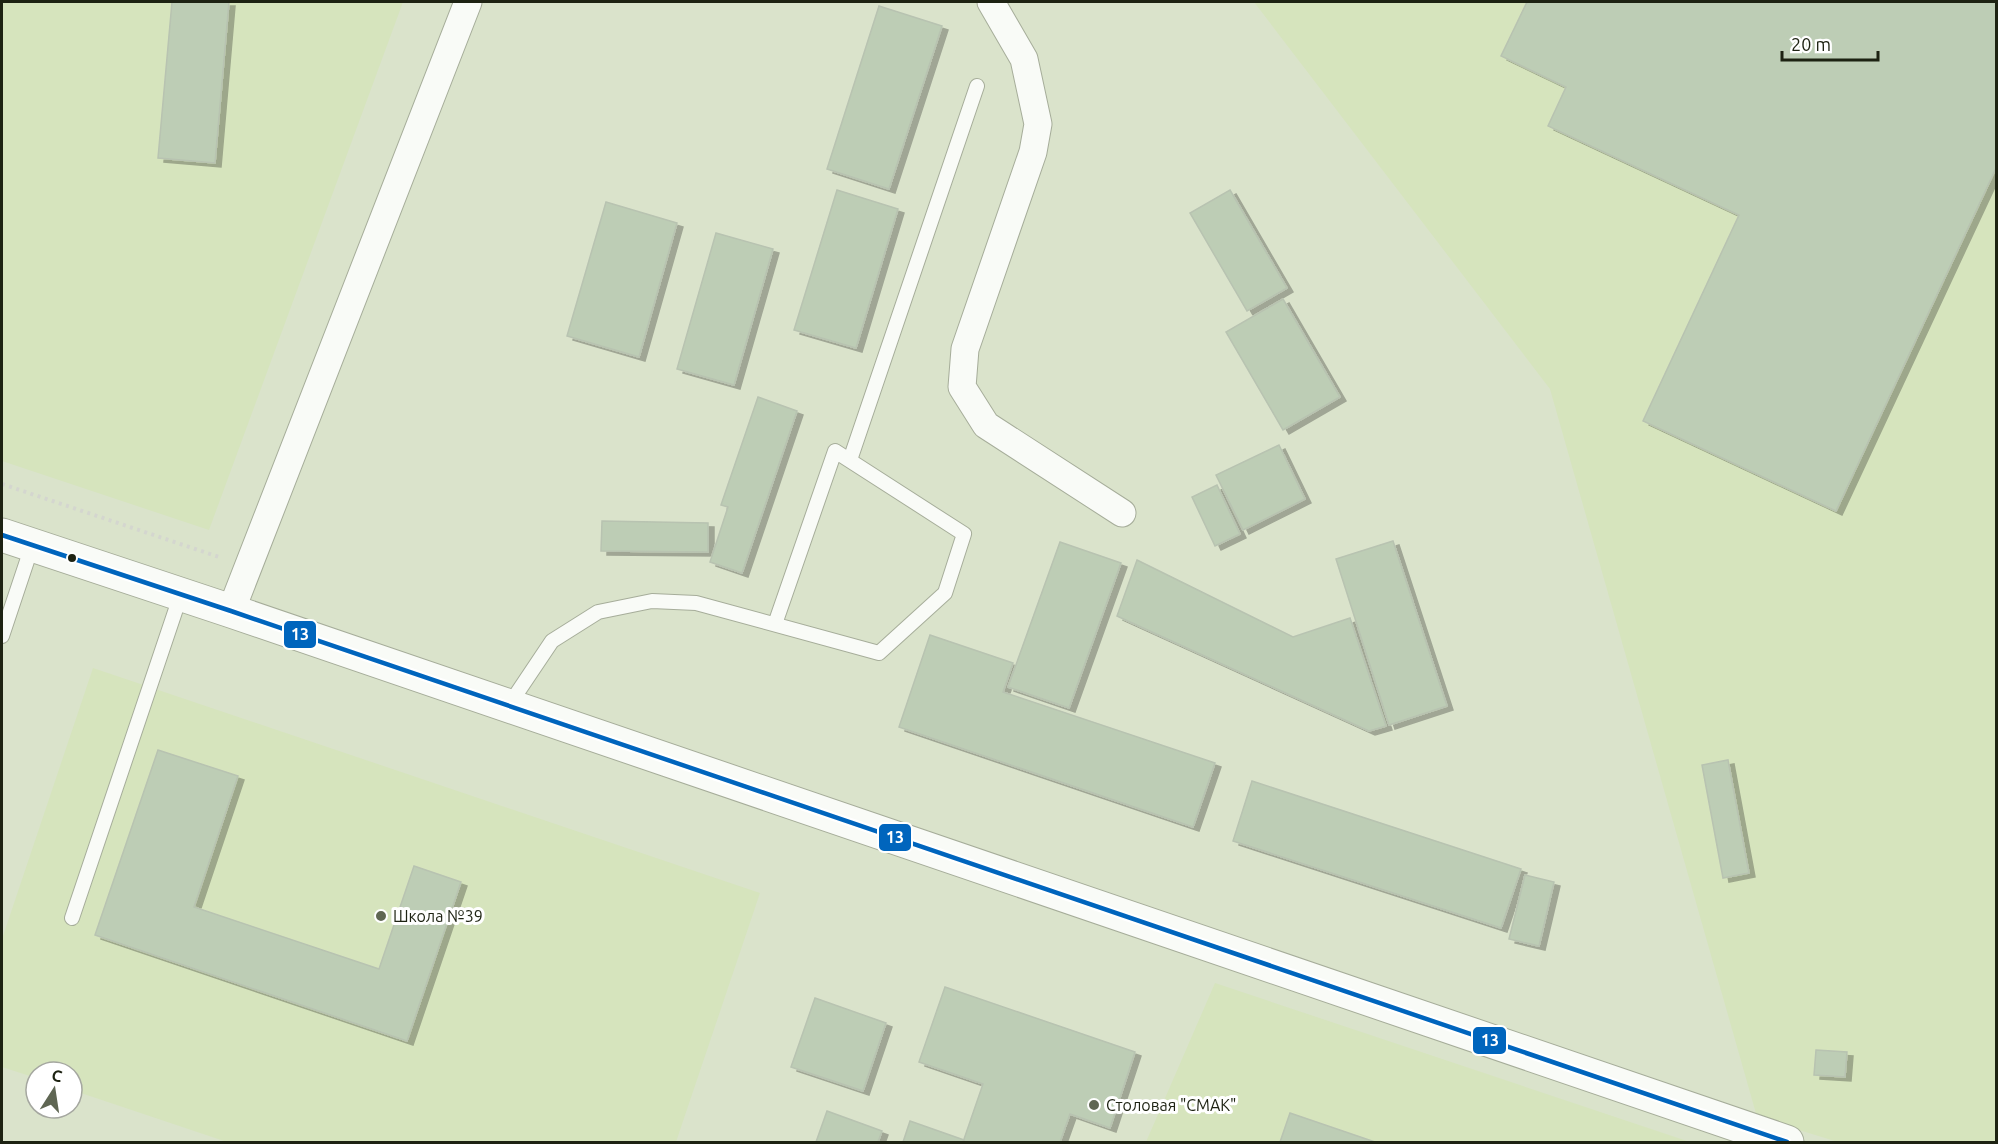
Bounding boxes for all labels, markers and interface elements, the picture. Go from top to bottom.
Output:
scale bar [1782,24,1878,62]
text: 20 m [1791,34,1831,54]
unlabelled marker [66,552,78,564]
line badge: 13 [283,620,317,649]
text: 13 [291,625,309,643]
line badge: 13 [878,823,912,852]
text: 13 [886,828,904,846]
place label: Школа №39 [393,907,483,925]
marker: Школа №39 [374,909,388,923]
line badge: 13 [1472,1026,1507,1055]
text: 13 [1481,1031,1499,1049]
north arrow [24,1060,84,1120]
text: С [50,1065,64,1085]
place label: Столовая "СМАК" [1106,1096,1236,1114]
marker: Столовая "СМАК" [1087,1098,1101,1112]

